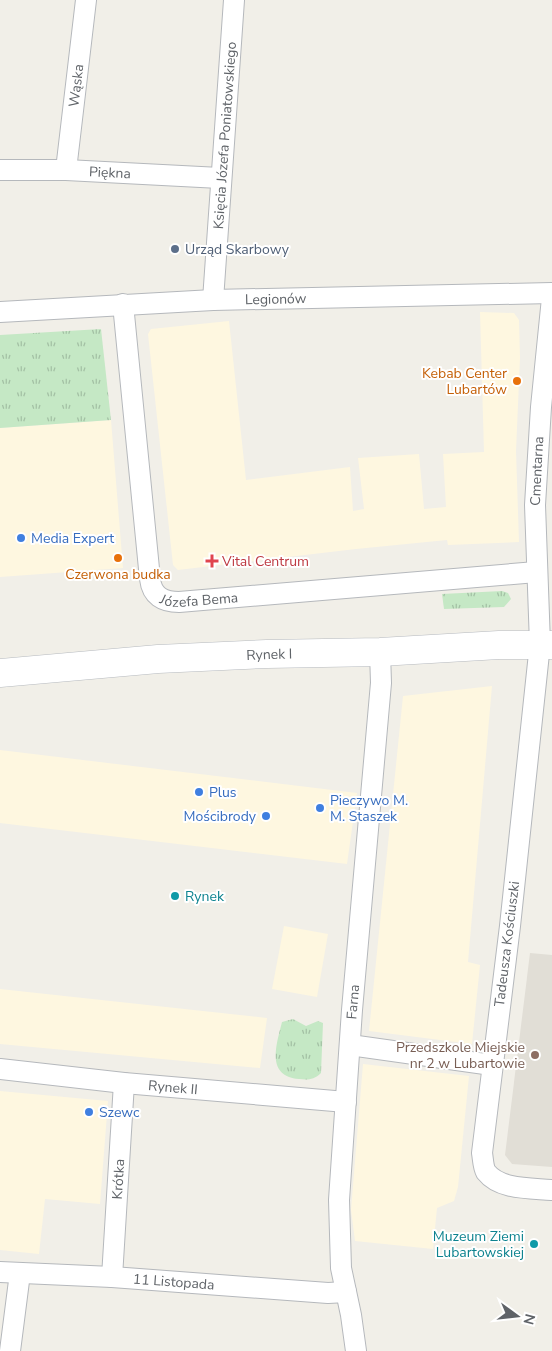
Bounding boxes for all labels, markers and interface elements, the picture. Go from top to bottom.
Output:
street label: Księcia Józefa Poniatowskiego [208,41,241,230]
street label: Wąska [64,63,88,108]
street label: Piękna [88,162,131,183]
place label: Urząd Skarbowy [185,240,290,259]
marker: Urząd Skarbowy [169,243,181,255]
street label: Legionów [245,289,307,309]
place label: Kebab Center Lubartów [422,364,507,399]
marker: Kebab Center Lubartów [511,375,523,387]
street label: Cmentarna [526,436,548,506]
place label: Media Expert [31,529,114,548]
marker: Media Expert [15,532,27,544]
marker: Czerwona budka [112,552,124,564]
place label: Vital Centrum [221,552,309,571]
marker: Vital Centrum [206,555,218,567]
place label: Czerwona budka [65,565,171,584]
street label: Józefa Bema [156,588,239,612]
street label: Rynek I [246,644,293,664]
place label: Plus [209,783,237,802]
marker: Plus [193,786,205,798]
place label: Pieczywo M. M. Staszek [330,791,408,826]
marker: Pieczywo M. M. Staszek [314,802,326,814]
place label: Mościbrody [184,807,257,826]
marker: Mościbrody [260,810,272,822]
street label: Tadeusza Kościuszki [490,880,524,1008]
place label: Rynek [185,887,225,906]
marker: Rynek [169,890,181,902]
street label: Farna [342,984,364,1020]
place label: Przedszkole Miejskie nr 2 w Lubartowie [396,1038,525,1073]
marker: Przedszkole Miejskie nr 2 w Lubartowie [529,1049,541,1061]
street label: Rynek II [147,1076,199,1099]
place label: Szewc [99,1103,140,1122]
marker: Szewc [83,1106,95,1118]
street label: Krótka [107,1158,129,1200]
place label: Muzeum Ziemi Lubartowskiej [433,1227,524,1262]
marker: Muzeum Ziemi Lubartowskiej [528,1238,540,1250]
street label: 11 Listopada [132,1269,215,1294]
north arrow [492,1291,542,1341]
text: N [519,1312,540,1327]

